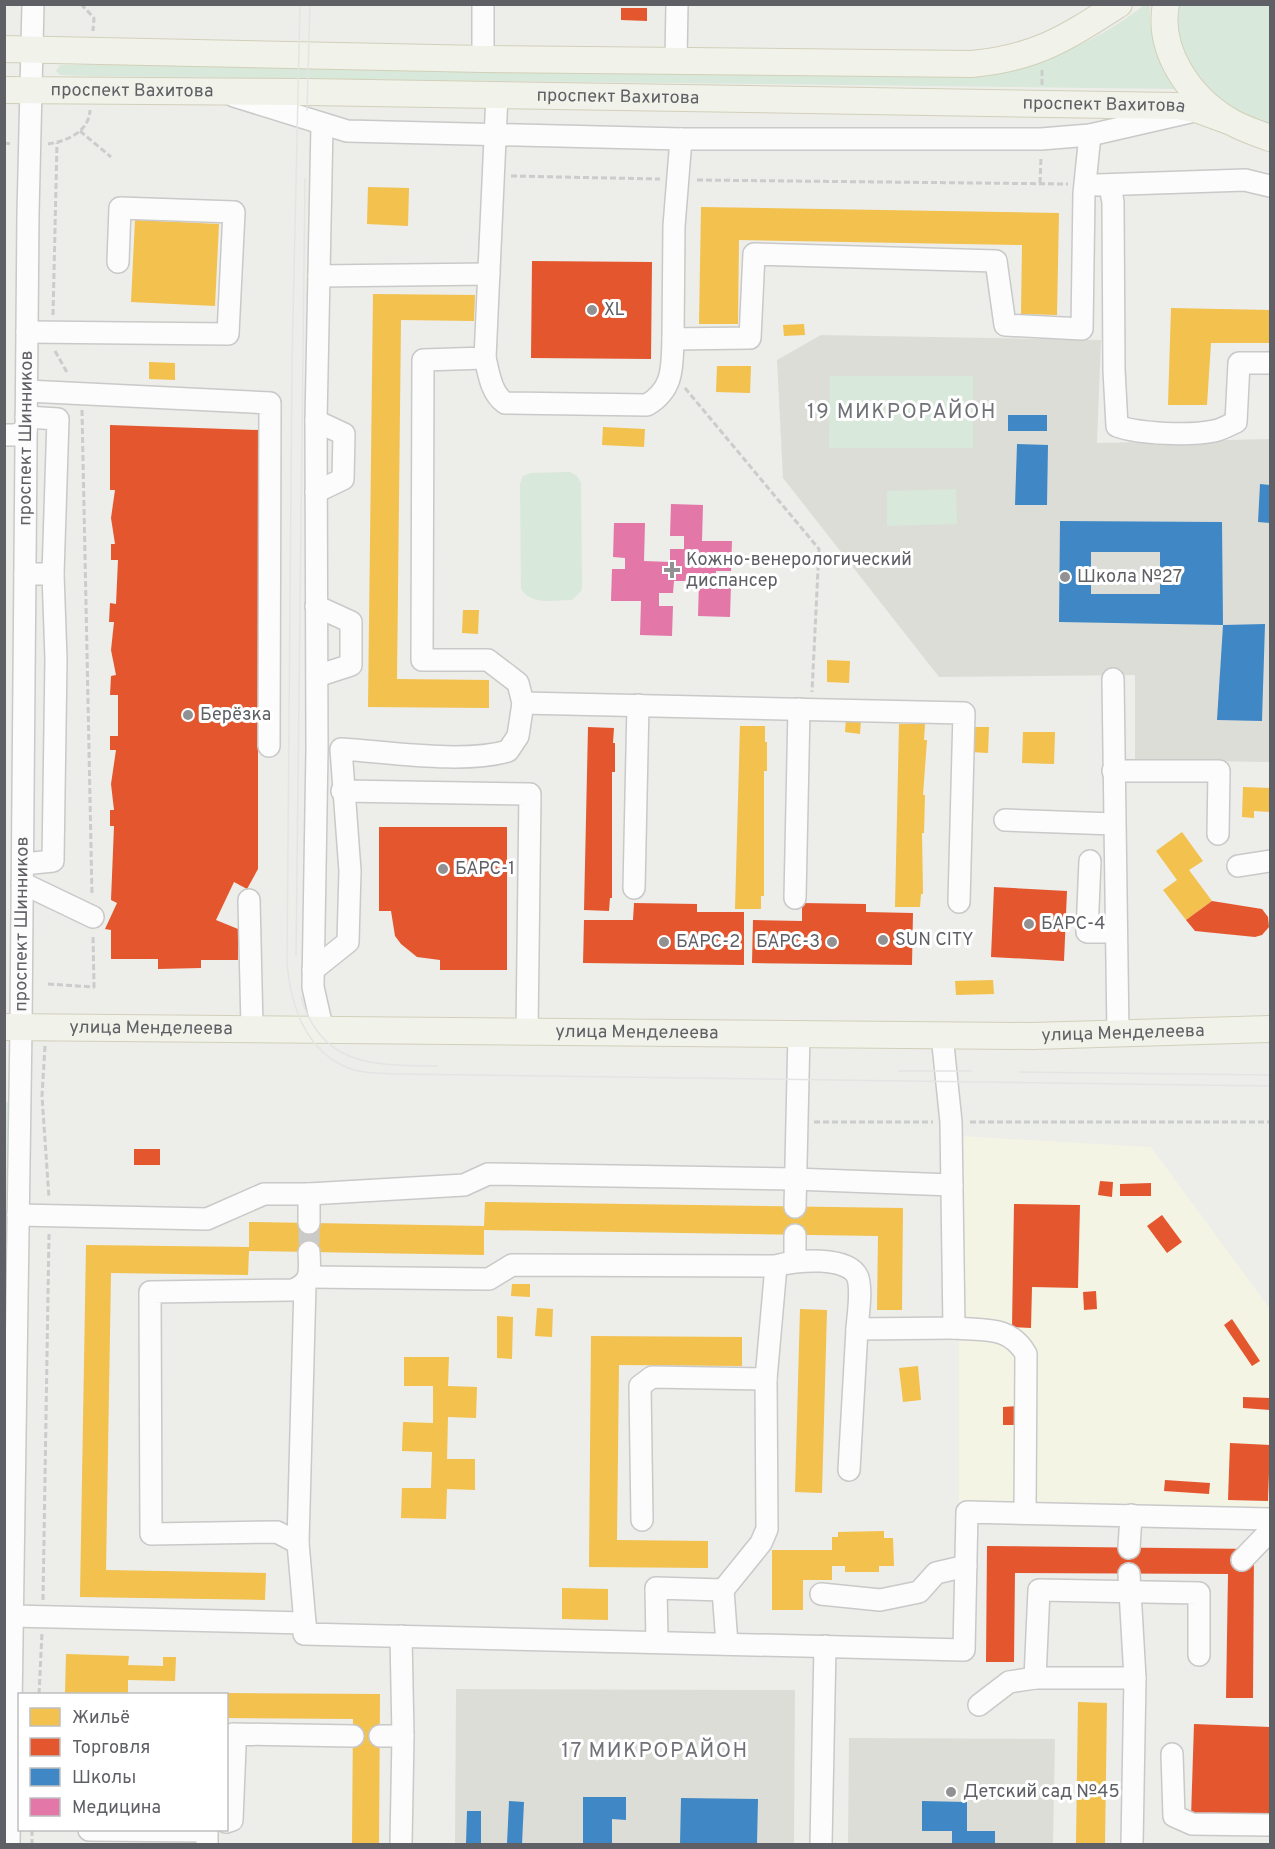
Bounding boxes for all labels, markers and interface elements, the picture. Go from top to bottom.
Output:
street label: проспект Вахитова [51,79,213,103]
street label: проспект Вахитова [536,84,700,110]
street label: проспект Вахитова [1022,92,1187,119]
place label: XL [604,299,625,322]
marker: XL [585,303,599,317]
street label: проспект Шинников [14,350,38,526]
district label: 19 МИКРОРАЙОН [807,398,997,426]
place label: Кожно-венерологический диспансер [686,549,912,593]
marker: Кожно-венерологический диспансер [663,561,681,579]
place label: Школа №27 [1077,566,1182,589]
marker: Школа №27 [1058,570,1072,584]
place label: Берёзка [200,704,271,727]
marker: Берёзка [181,708,195,722]
street label: проспект Шинников [10,836,34,1012]
place label: БАРС-1 [455,858,515,881]
marker: БАРС-1 [436,862,450,876]
place label: БАРС-4 [1041,913,1105,936]
marker: БАРС-4 [1022,917,1036,931]
place label: SUN CITY [895,929,974,952]
place label: БАРС-2 [676,931,740,954]
place label: БАРС-3 [756,931,820,954]
marker: SUN CITY [876,933,890,947]
marker: БАРС-2 [657,935,671,949]
marker: БАРС-3 [825,935,839,949]
street label: улица Менделеева [69,1016,233,1041]
street label: улица Менделеева [1041,1019,1205,1047]
street label: улица Менделеева [555,1020,719,1045]
legend [18,1693,228,1831]
text: Жильё [72,1707,130,1730]
text: Торговля [72,1737,150,1760]
district label: 17 МИКРОРАЙОН [561,1737,749,1765]
text: Школы [72,1767,136,1790]
place label: Детский сад №45 [963,1781,1120,1804]
marker: Детский сад №45 [944,1785,958,1799]
text: Медицина [72,1797,161,1820]

